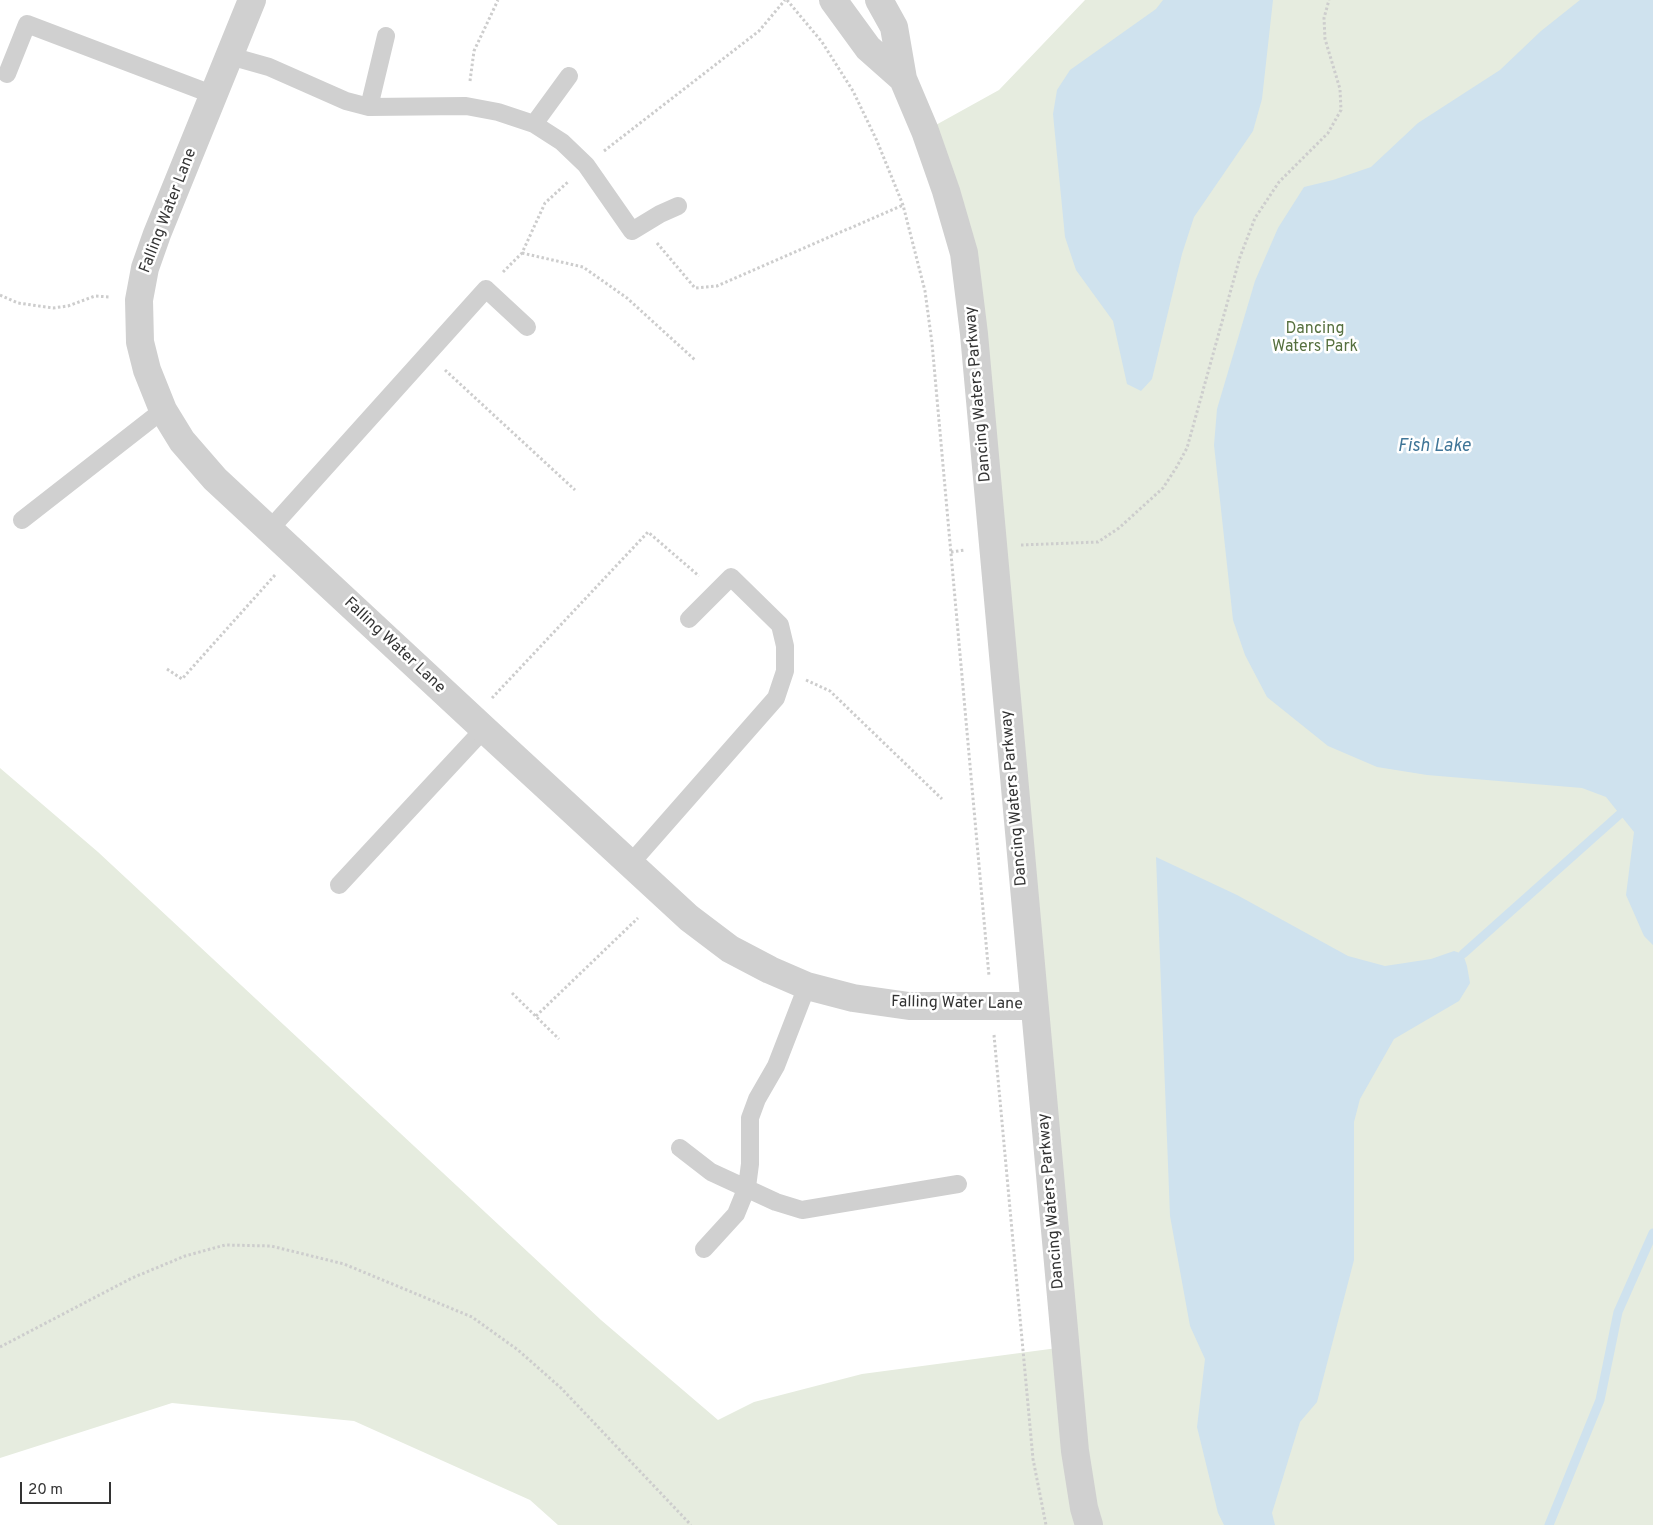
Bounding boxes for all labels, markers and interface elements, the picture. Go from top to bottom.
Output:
street label: Falling Water Lane [136,146,202,276]
street label: Dancing Waters Parkway [962,305,996,483]
park label: Dancing Waters Park [1272,320,1358,358]
water label: Fish Lake [1398,436,1470,458]
street label: Falling Water Lane [339,594,449,698]
street label: Dancing Waters Parkway [998,709,1032,887]
street label: Falling Water Lane [891,993,1023,1015]
street label: Dancing Waters Parkway [1035,1112,1069,1290]
scale bar [22,1472,114,1504]
text: 20 m [28,1481,63,1500]

